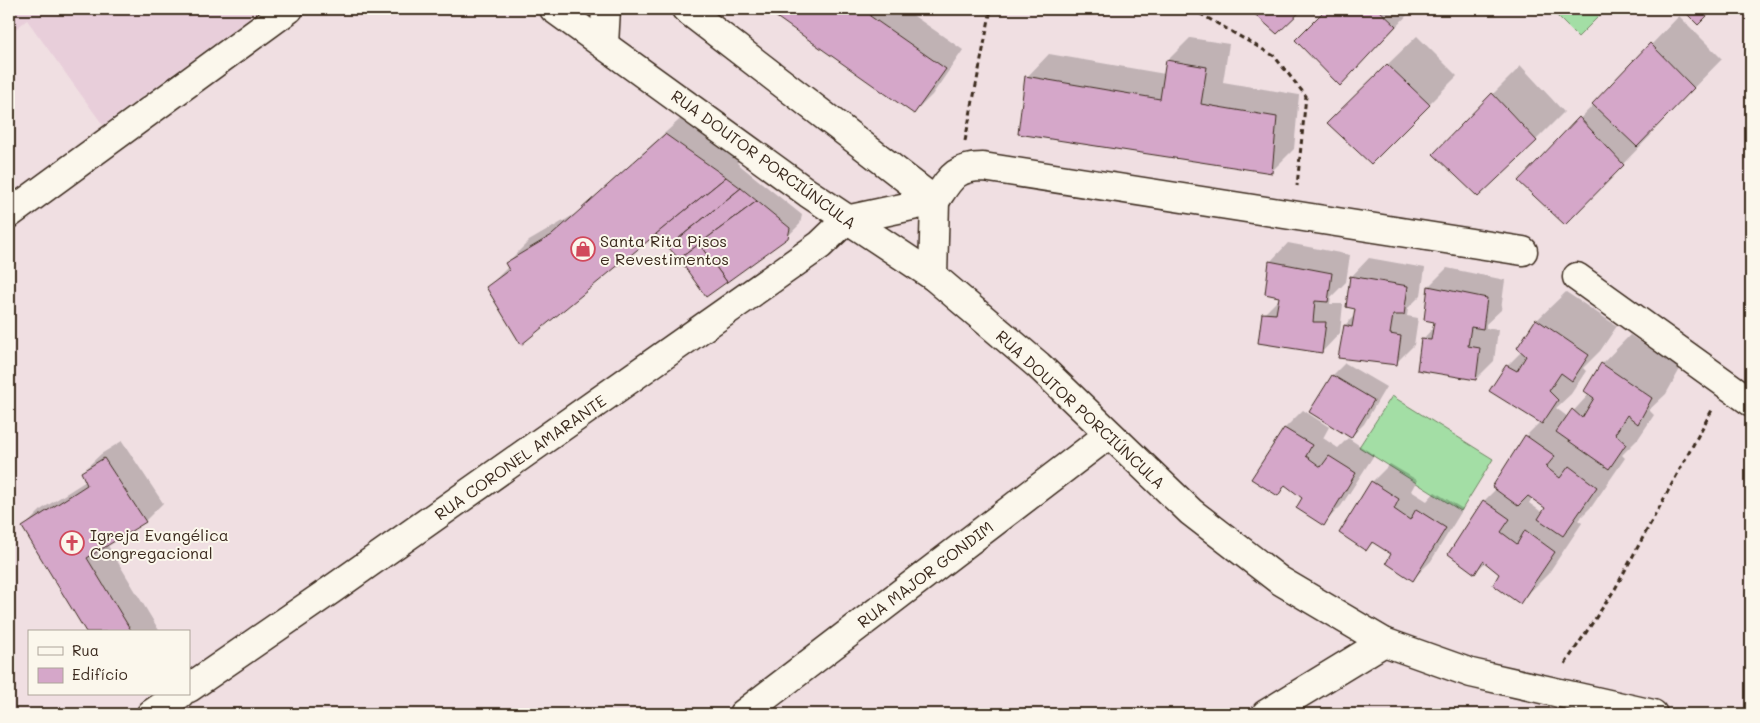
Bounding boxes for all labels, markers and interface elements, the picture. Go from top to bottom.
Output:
street label: RUA DOUTOR PORCIÚNCULA [667,85,861,233]
place label: Santa Rita Pisos e Revestimentos [600,230,729,269]
shop icon: Santa Rita Pisos e Revestimentos [570,236,596,262]
street label: RUA DOUTOR PORCIÚNCULA [992,325,1170,493]
street label: RUA CORONEL AMARANTE [430,390,610,524]
street label: RUA MAJOR GONDIM [853,516,997,632]
place label: Igreja Evangélica Congregacional [90,524,229,563]
church icon: Igreja Evangélica Congregacional [59,530,85,556]
legend [28,630,190,696]
text: Rua [72,640,99,660]
text: Edifício [72,664,128,684]

